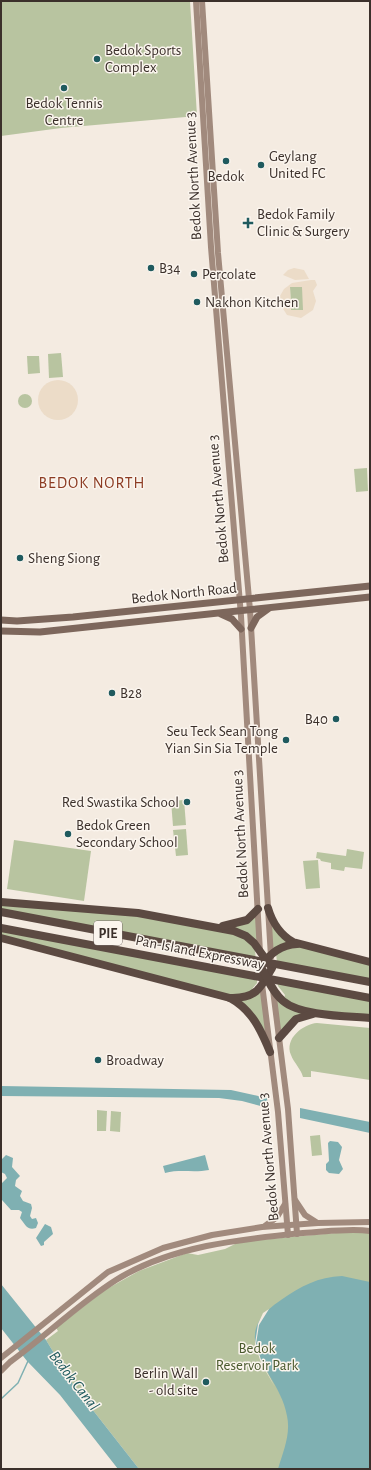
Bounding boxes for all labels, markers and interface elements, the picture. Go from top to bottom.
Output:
place label: Bedok Sports Complex [105,43,181,75]
marker: Bedok Sports Complex [92,54,102,64]
marker: Bedok Tennis Centre [59,83,69,93]
place label: Bedok Tennis Centre [25,96,103,128]
street label: Bedok North Avenue 3 [183,111,204,241]
place label: Geylang United FC [269,149,326,181]
marker: Bedok [221,156,231,166]
marker: Geylang United FC [256,160,266,170]
place label: Bedok [208,169,245,184]
place label: Bedok Family Clinic & Surgery [257,207,350,239]
marker: Bedok Family Clinic & Surgery [242,217,254,229]
place label: B34 [159,261,180,276]
marker: B34 [146,263,156,273]
place label: Percolate [202,267,256,282]
marker: Percolate [189,269,199,279]
place label: Nakhon Kitchen [205,295,299,310]
marker: Nakhon Kitchen [192,297,202,307]
street label: Bedok North Avenue 3 [205,434,232,564]
district label: BEDOK NORTH [38,475,146,491]
place label: Sheng Siong [28,551,101,566]
marker: Sheng Siong [15,553,25,563]
street label: Bedok North Road [130,580,238,607]
place label: B28 [120,686,142,701]
marker: B28 [107,688,117,698]
place label: B40 [305,712,328,727]
marker: B40 [331,714,341,724]
place label: Seu Teck Sean Tong Yian Sin Sia Temple [165,724,279,756]
marker: Seu Teck Sean Tong Yian Sin Sia Temple [281,735,291,745]
street label: Bedok North Avenue 3 [230,769,251,899]
place label: Red Swastika School [62,795,179,810]
marker: Red Swastika School [182,797,192,807]
place label: Bedok Green Secondary School [76,818,178,850]
marker: Bedok Green Secondary School [63,829,73,839]
road number: PIE [94,921,122,945]
street label: Pan-Island Expressway [134,933,266,972]
place label: Broadway [106,1053,164,1068]
marker: Broadway [93,1055,103,1065]
street label: Bedok North Avenue 3 [255,1092,282,1222]
park label: Bedok Reservoir Park [216,1341,298,1373]
water label: Bedok Canal [46,1348,102,1413]
place label: Berlin Wall - old site [134,1366,198,1398]
marker: Berlin Wall - old site [201,1377,211,1387]

